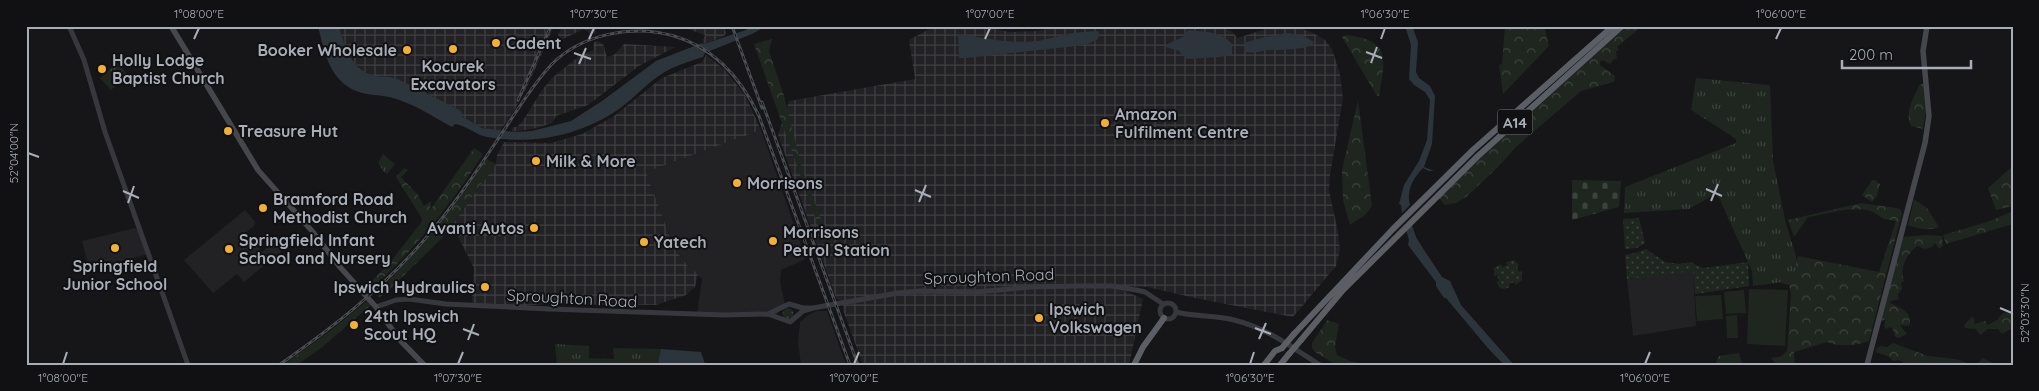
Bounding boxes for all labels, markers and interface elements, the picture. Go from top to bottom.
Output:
text: 1°08'00"E [174,6,224,21]
text: 1°07'30"E [570,6,618,21]
text: 1°07'00"E [965,6,1015,21]
text: 1°06'30"E [1360,6,1410,21]
text: 1°06'00"E [1756,6,1806,21]
place label: Cadent [506,33,562,53]
marker: Cadent [490,37,502,49]
scale bar [1842,38,1970,70]
place label: Booker Wholesale [257,40,397,60]
marker: Kocurek Excavators [447,43,459,55]
marker: Booker Wholesale [401,44,413,56]
text: 200 m [1849,45,1893,64]
place label: Holly Lodge Baptist Church [112,50,225,88]
place label: Kocurek Excavators [410,56,496,94]
marker: Holly Lodge Baptist Church [96,63,108,75]
place label: Amazon Fulfilment Centre [1115,104,1249,142]
road number: A14 [1498,110,1532,134]
marker: Amazon Fulfilment Centre [1099,117,1111,129]
place label: Treasure Hut [238,121,338,141]
text: 52°04'00"N [6,123,21,183]
marker: Treasure Hut [222,125,234,137]
place label: Milk & More [546,151,636,171]
marker: Milk & More [530,155,542,167]
place label: Morrisons [747,173,823,193]
marker: Morrisons [731,177,743,189]
place label: Bramford Road Methodist Church [273,189,407,227]
marker: Bramford Road Methodist Church [257,202,269,214]
place label: Avanti Autos [427,218,524,238]
marker: Avanti Autos [528,222,540,234]
place label: Morrisons Petrol Station [783,222,890,260]
place label: Springfield Infant School and Nursery [239,230,391,268]
place label: Yatech [654,232,707,252]
marker: Morrisons Petrol Station [767,235,779,247]
marker: Yatech [638,236,650,248]
marker: Springfield Junior School [109,242,121,254]
marker: Springfield Infant School and Nursery [223,243,235,255]
place label: Springfield Junior School [63,256,167,294]
street label: Sproughton Road [923,264,1055,288]
place label: Ipswich Hydraulics [334,277,475,297]
marker: Ipswich Hydraulics [479,281,491,293]
text: 52°03'30"N [2017,283,2032,343]
street label: Sproughton Road [506,285,638,311]
place label: Ipswich Volkswagen [1049,299,1142,337]
place label: 24th Ipswich Scout HQ [364,306,459,344]
marker: Ipswich Volkswagen [1033,312,1045,324]
marker: 24th Ipswich Scout HQ [348,319,360,331]
text: 1°08'00"E [38,370,88,385]
text: 1°07'30"E [434,370,482,385]
text: 1°07'00"E [829,370,879,385]
text: 1°06'30"E [1225,370,1275,385]
text: 1°06'00"E [1620,370,1670,385]

